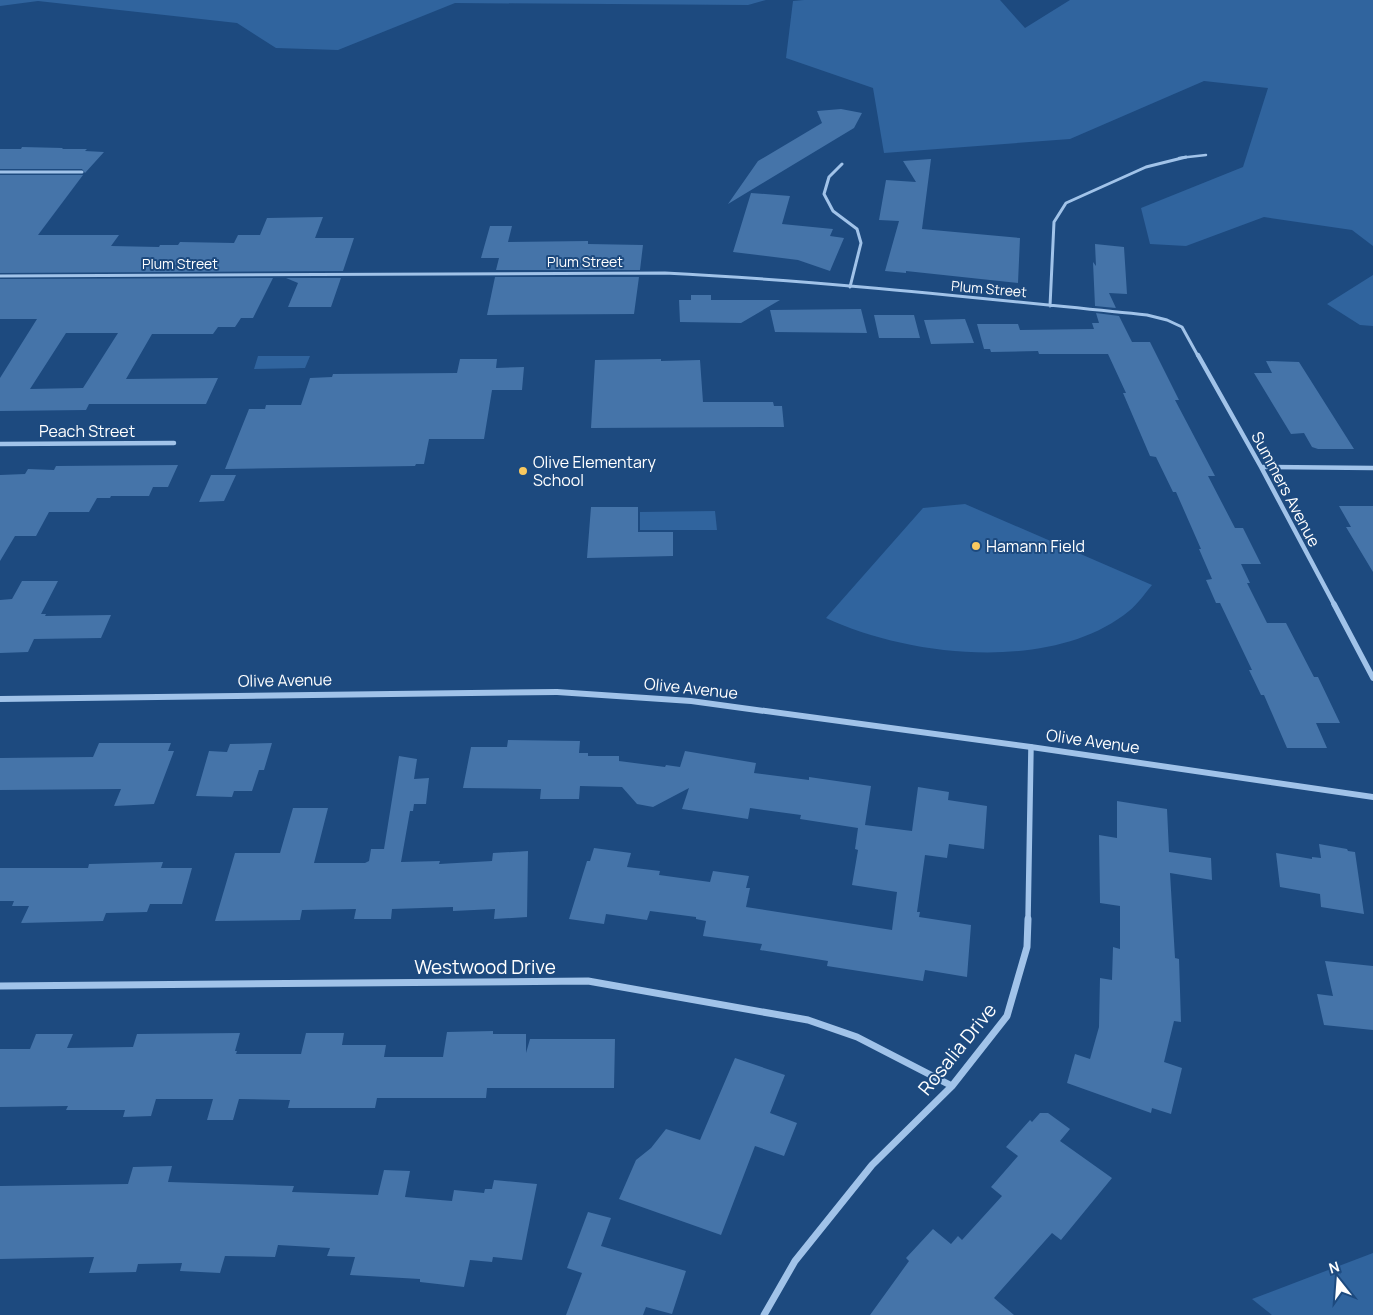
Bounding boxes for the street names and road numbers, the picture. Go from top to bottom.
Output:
street label: Plum Street [547,252,623,271]
street label: Plum Street [142,254,218,273]
street label: Plum Street [950,276,1028,301]
street label: Peach Street [39,420,135,442]
street label: Summers Avenue [1246,427,1326,551]
street label: Olive Avenue [238,668,332,692]
street label: Olive Avenue [643,672,739,704]
street label: Olive Avenue [1045,724,1141,758]
street label: Westwood Drive [414,954,556,980]
street label: Rosalia Drive [912,998,1002,1100]

